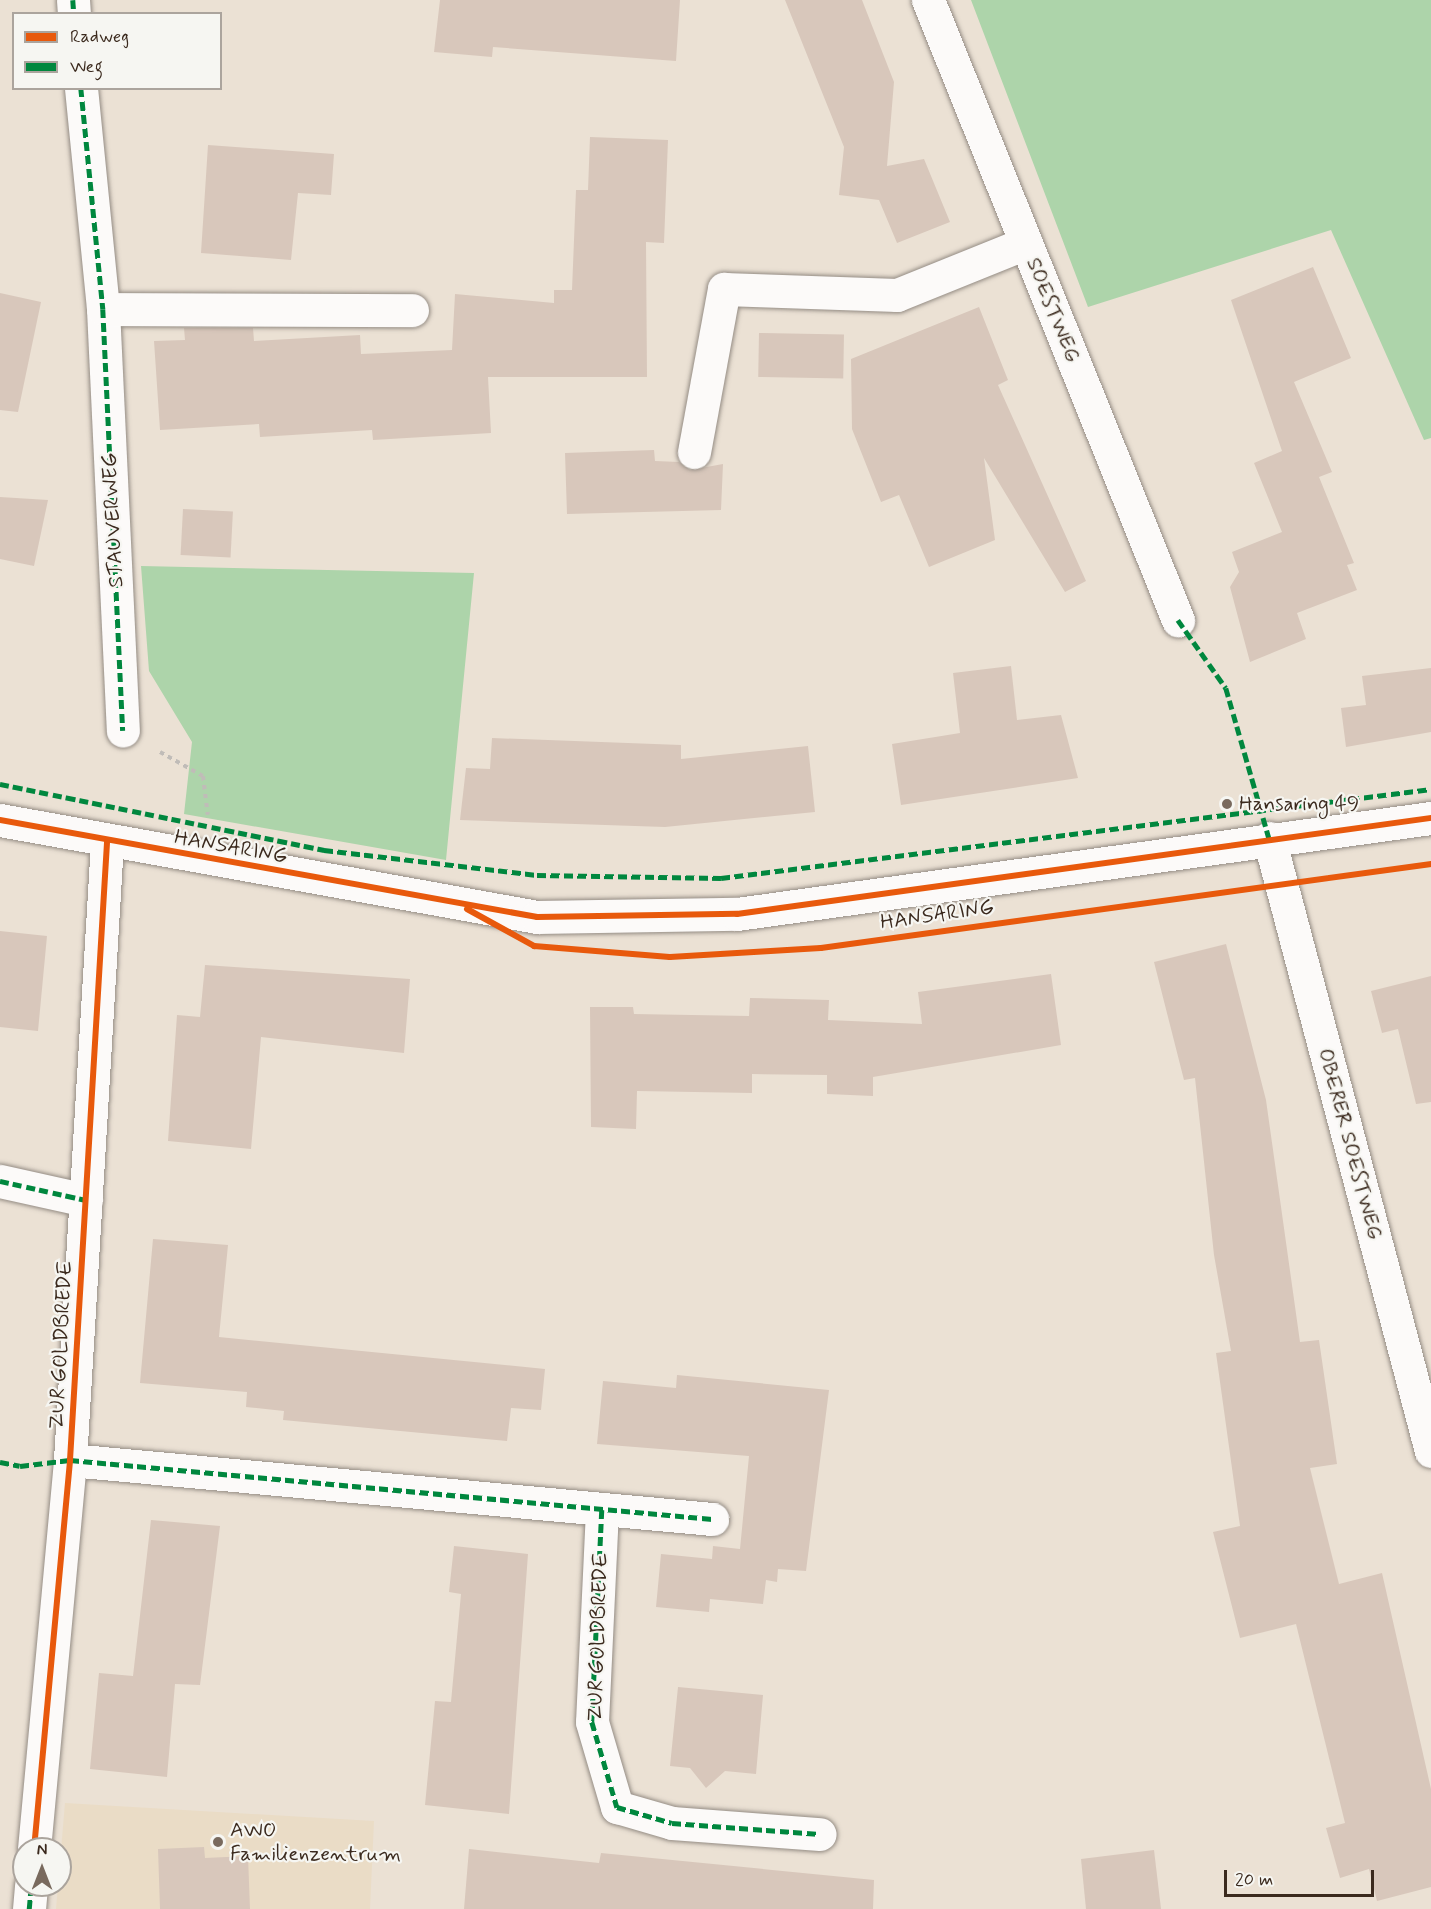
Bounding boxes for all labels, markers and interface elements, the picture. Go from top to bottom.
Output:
legend [12,12,222,90]
text: Radweg [70,25,129,49]
text: Weg [70,55,103,79]
street label: SOESTWEG [1021,254,1085,366]
street label: STAUVERWEG [97,452,129,588]
place label: Hansaring 49 [1239,791,1359,817]
marker: Hansaring 49 [1220,797,1234,811]
street label: HANSARING [172,825,290,869]
street label: HANSARING [879,895,995,935]
street label: OBERER SOESTWEG [1312,1046,1388,1242]
street label: ZUR GOLDBREDE [44,1260,78,1430]
street label: ZUR GOLDBREDE [582,1552,614,1722]
place label: AWO Familienzentrum [230,1817,401,1867]
marker: AWO Familienzentrum [211,1835,225,1849]
north arrow [12,1837,72,1897]
text: N [37,1840,47,1861]
scale bar [1227,1858,1377,1896]
text: 20 m [1235,1868,1273,1892]

